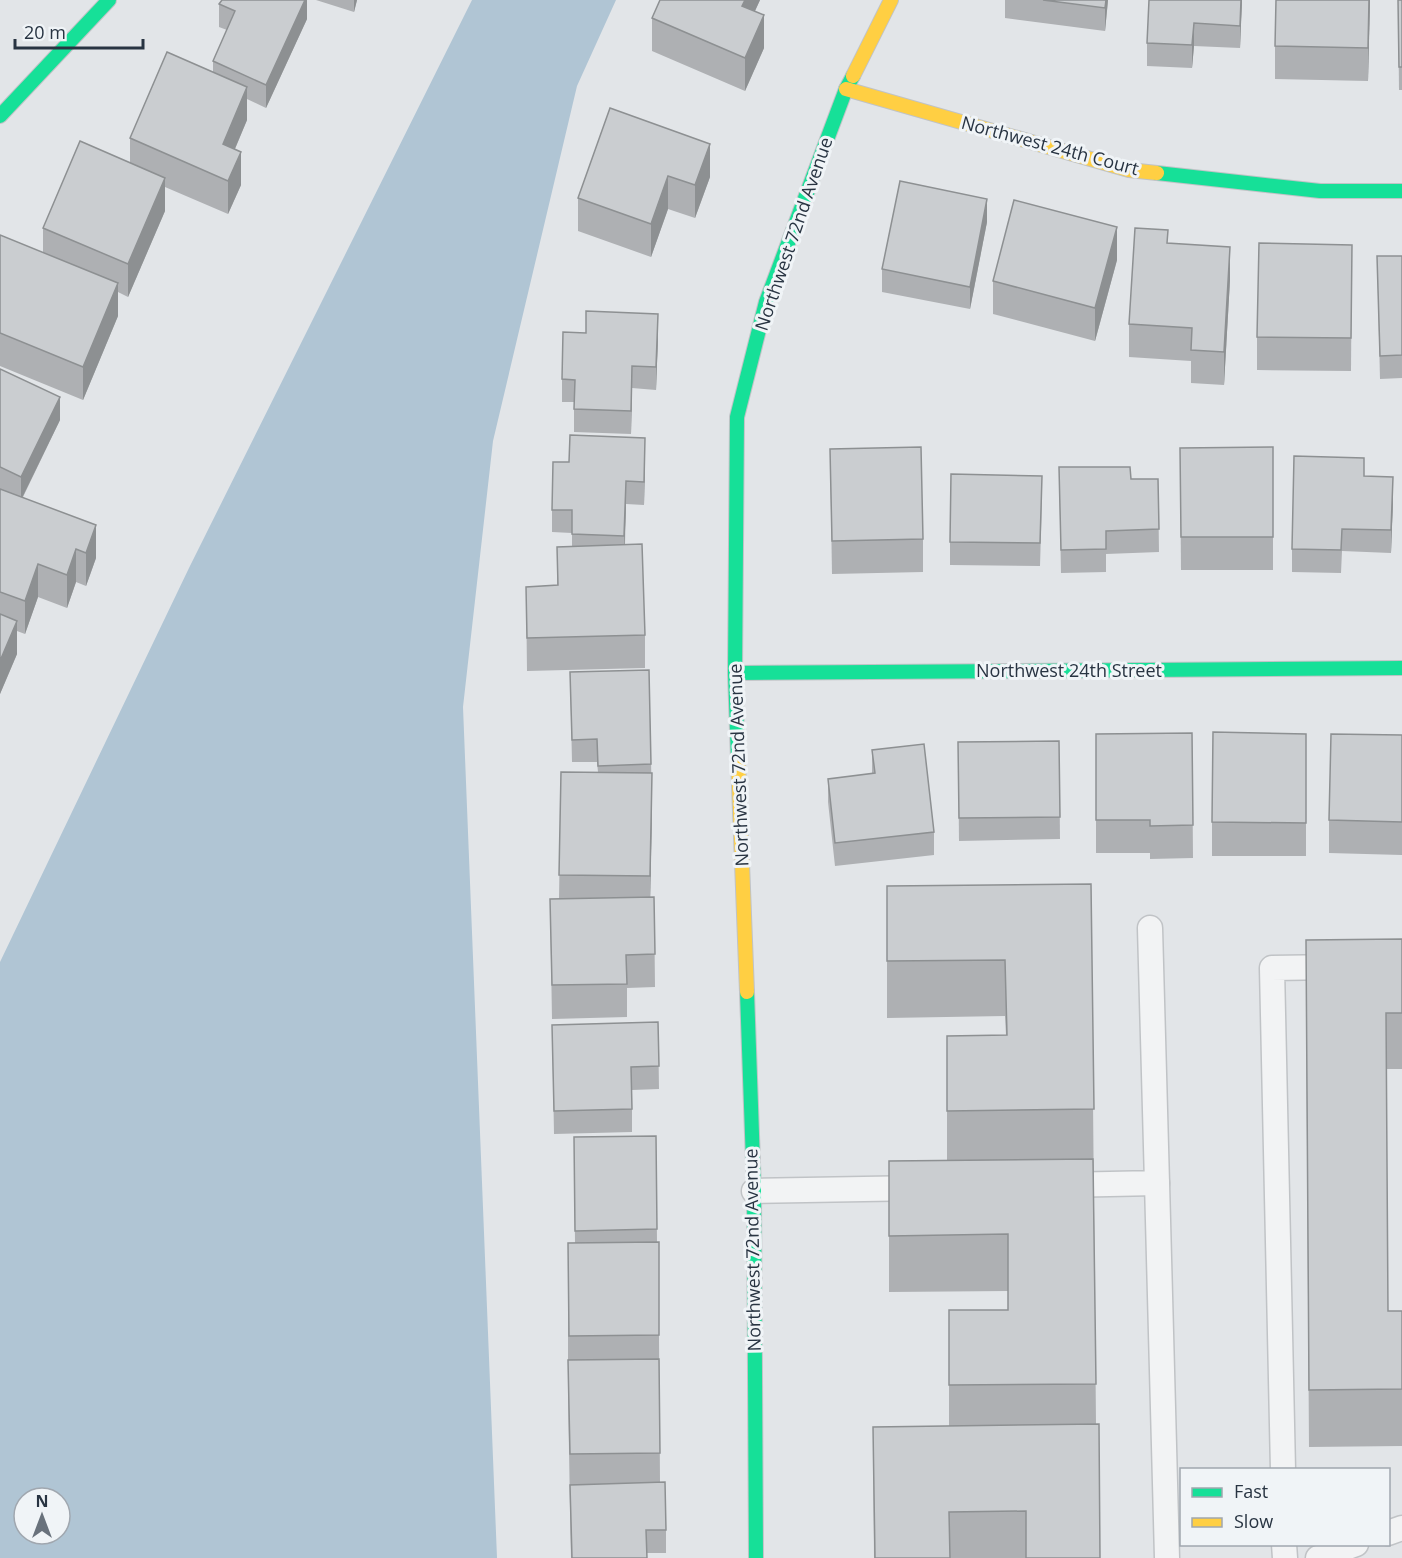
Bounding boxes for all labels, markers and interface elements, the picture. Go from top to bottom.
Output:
scale bar [15,12,142,50]
text: 20 m [24,20,66,44]
street label: Northwest 24th Court [959,110,1142,180]
street label: Northwest 72nd Avenue [749,134,837,334]
street label: Northwest 24th Street [976,658,1162,682]
street label: Northwest 72nd Avenue [722,663,754,867]
street label: Northwest 72nd Avenue [738,1148,766,1352]
legend [1180,1468,1390,1546]
text: Fast [1234,1479,1268,1503]
north arrow [12,1486,72,1546]
text: N [35,1490,49,1512]
text: Slow [1234,1509,1273,1533]

